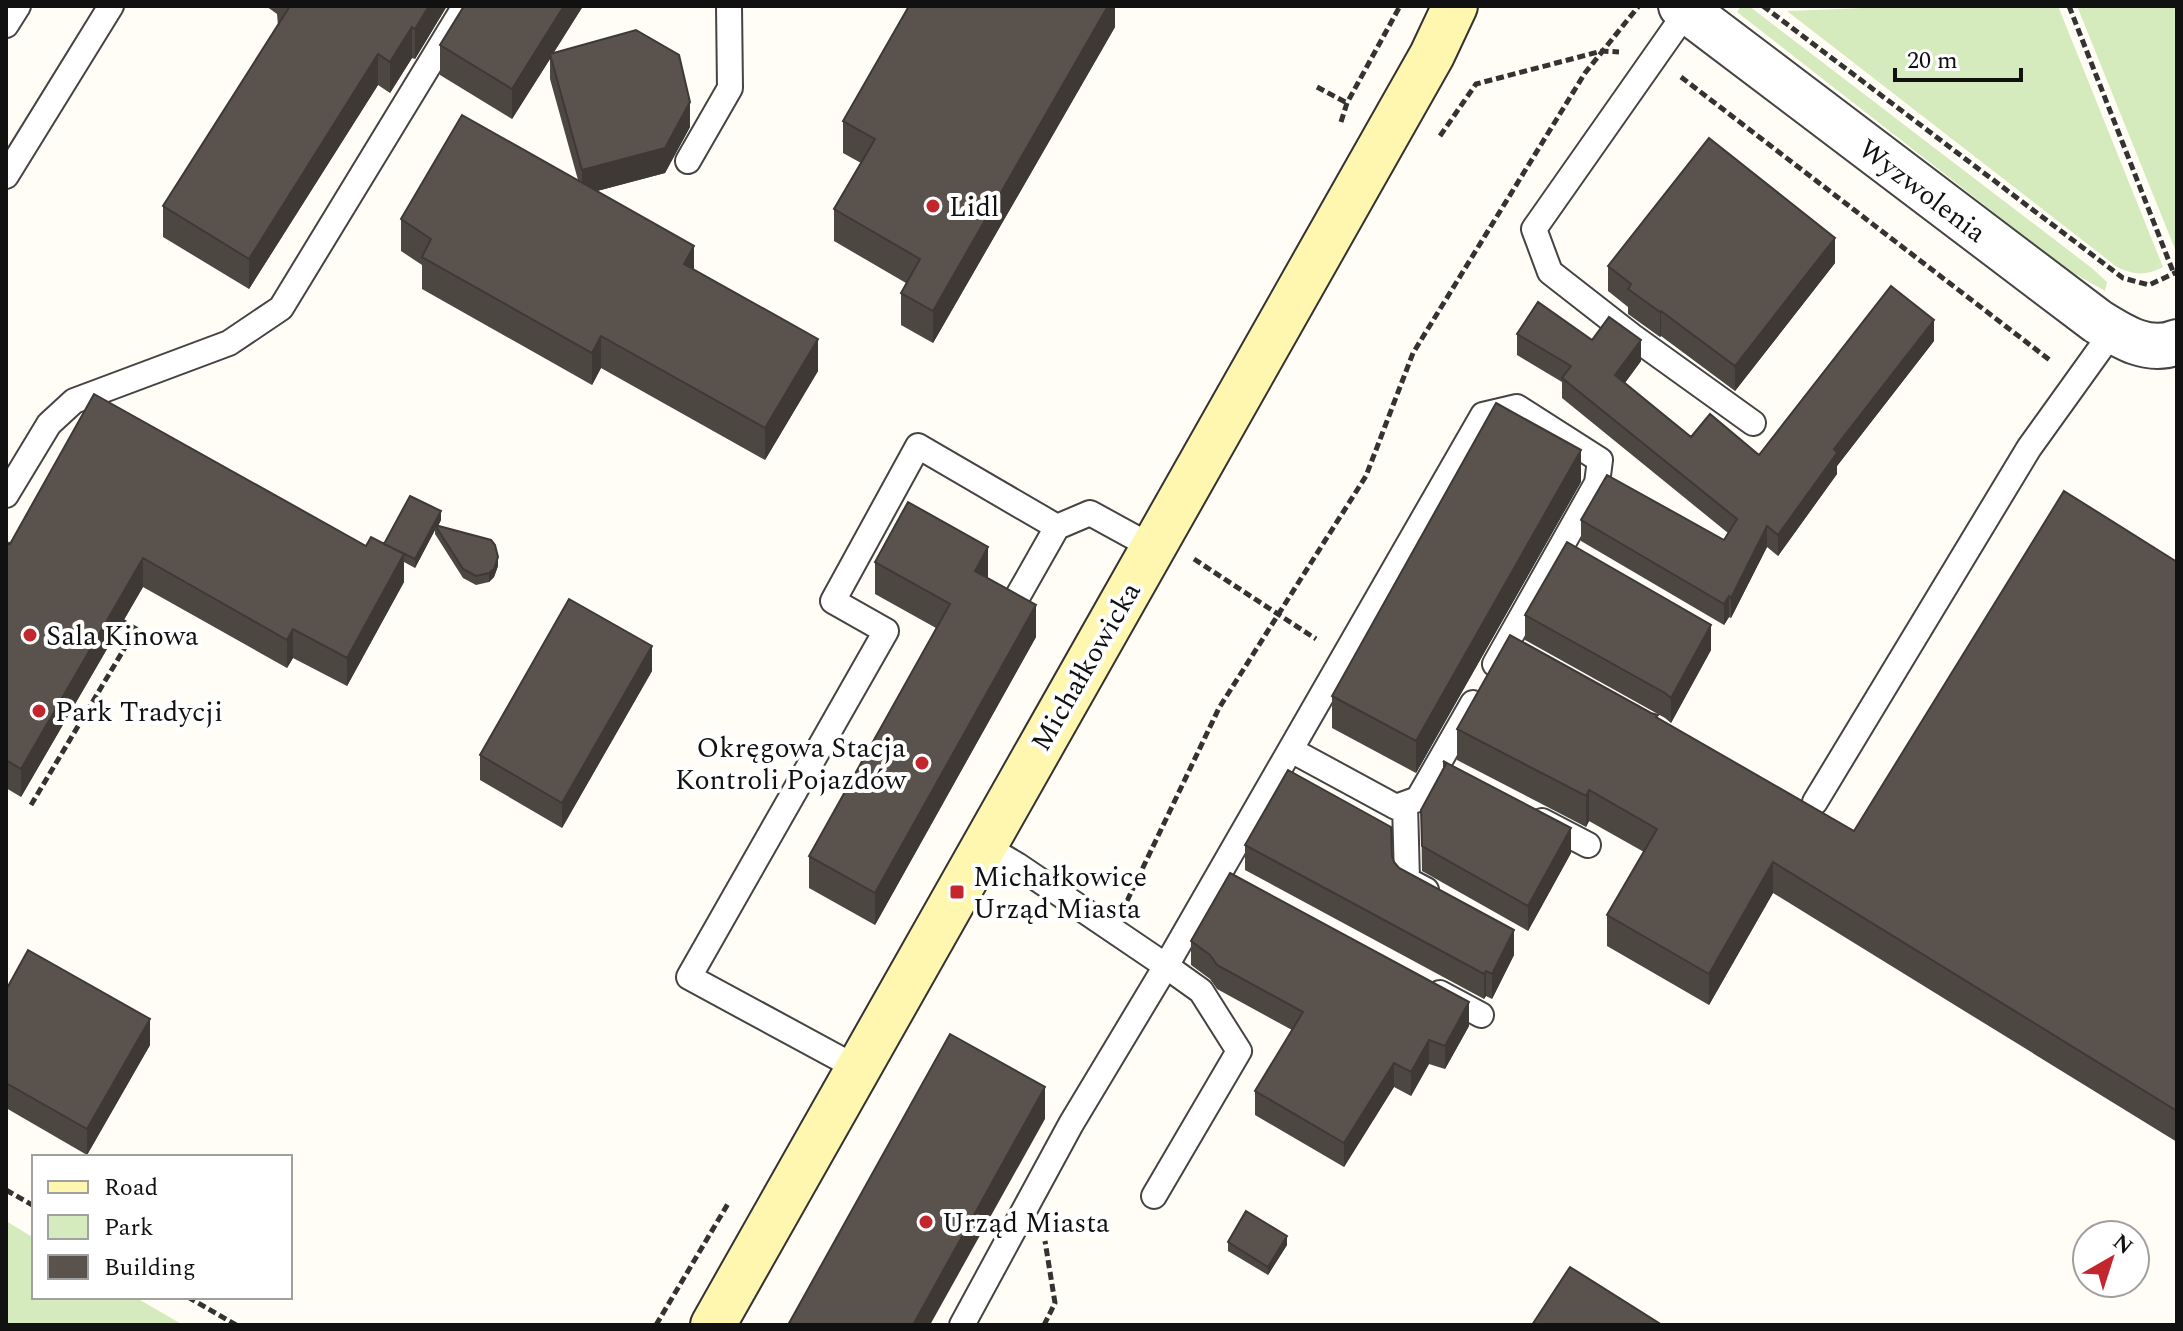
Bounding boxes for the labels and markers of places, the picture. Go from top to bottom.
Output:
place label: Lidl [949,186,999,229]
marker: Lidl [924,197,942,215]
place label: Sala Kinowa [46,615,199,658]
marker: Sala Kinowa [21,626,39,644]
place label: Park Tradycji [55,691,223,734]
marker: Park Tradycji [30,702,48,720]
place label: Okręgowa Stacja Kontroli Pojazdów [675,727,907,802]
marker: Okręgowa Stacja Kontroli Pojazdów [913,754,931,772]
place label: Michałkowice Urząd Miasta [973,856,1147,931]
marker: Michałkowice Urząd Miasta [948,883,966,901]
place label: Urząd Miasta [942,1202,1110,1245]
marker: Urząd Miasta [917,1213,935,1231]

